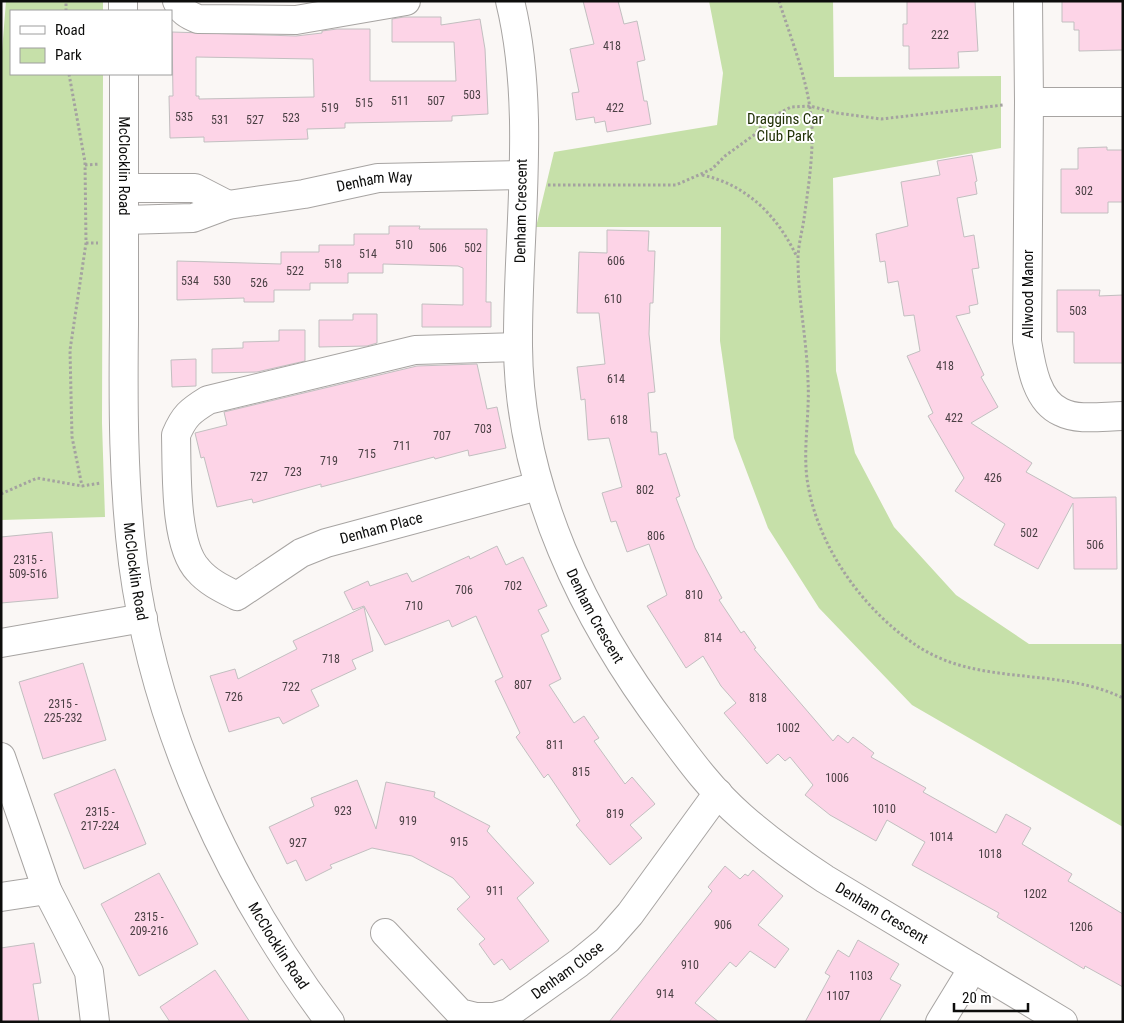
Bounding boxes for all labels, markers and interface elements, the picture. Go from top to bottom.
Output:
legend [10,10,172,75]
text: Road [55,21,85,39]
house number: 222 [931,28,949,42]
house number: 418 [603,39,621,53]
text: Park [55,46,82,64]
house number: 503 [463,88,481,102]
house number: 511 [391,94,409,108]
house number: 507 [427,94,445,108]
house number: 515 [355,96,373,110]
house number: 519 [321,101,339,115]
house number: 422 [606,101,624,115]
house number: 535 [175,110,193,124]
park label: Draggins Car Club Park [747,110,823,145]
house number: 523 [282,111,300,125]
house number: 531 [211,113,229,127]
house number: 527 [246,113,264,127]
street label: McClocklin Road [115,116,133,216]
street label: Denham Crescent [511,159,531,263]
street label: Denham Way [335,168,413,196]
house number: 302 [1075,184,1093,198]
house number: 510 [395,238,413,252]
house number: 506 [429,241,447,255]
house number: 502 [464,241,482,255]
house number: 514 [359,247,377,261]
street label: Allwood Manor [1019,249,1037,339]
house number: 606 [607,254,625,268]
house number: 518 [324,257,342,271]
house number: 522 [286,264,304,278]
house number: 534 [181,274,199,288]
house number: 530 [213,274,231,288]
house number: 526 [250,276,268,290]
house number: 610 [604,292,622,306]
house number: 503 [1069,304,1087,318]
house number: 418 [936,359,954,373]
house number: 614 [607,372,625,386]
house number: 422 [945,411,963,425]
house number: 618 [610,413,628,427]
house number: 703 [474,422,492,436]
house number: 707 [433,429,451,443]
house number: 711 [393,439,411,453]
house number: 715 [358,447,376,461]
house number: 719 [320,454,338,468]
house number: 723 [284,465,302,479]
house number: 727 [250,470,268,484]
house number: 426 [984,471,1002,485]
house number: 802 [636,483,654,497]
street label: Denham Place [338,508,425,548]
street label: McClocklin Road [120,521,152,622]
house number: 502 [1020,526,1038,540]
house number: 806 [647,529,665,543]
house number: 506 [1086,538,1104,552]
house number: 2315 - 509-516 [9,553,47,581]
street label: Denham Crescent [562,566,628,667]
house number: 702 [504,579,522,593]
house number: 706 [455,583,473,597]
house number: 810 [685,588,703,602]
house number: 710 [405,599,423,613]
house number: 814 [704,631,722,645]
house number: 718 [322,652,340,666]
house number: 807 [514,678,532,692]
house number: 722 [282,680,300,694]
house number: 726 [225,690,243,704]
house number: 818 [749,691,767,705]
house number: 2315 - 225-232 [44,697,82,725]
house number: 1002 [776,721,800,735]
house number: 811 [546,738,564,752]
house number: 815 [572,765,590,779]
house number: 1006 [825,771,849,785]
house number: 1010 [872,802,896,816]
house number: 923 [334,804,352,818]
house number: 2315 - 217-224 [81,805,119,833]
house number: 819 [606,807,624,821]
house number: 919 [399,814,417,828]
house number: 1014 [929,830,953,844]
house number: 915 [450,835,468,849]
house number: 927 [289,836,307,850]
house number: 1018 [978,847,1002,861]
street label: Denham Crescent [832,878,931,948]
house number: 911 [486,884,504,898]
house number: 1202 [1023,887,1047,901]
street label: McClocklin Road [244,899,312,993]
house number: 2315 - 209-216 [130,910,168,938]
house number: 906 [714,918,732,932]
house number: 1206 [1069,920,1093,934]
street label: Denham Close [528,938,607,1003]
house number: 910 [681,958,699,972]
house number: 1103 [849,969,873,983]
scale bar [954,980,1028,1012]
house number: 914 [656,987,674,1001]
house number: 1107 [826,989,850,1003]
text: 20 m [962,989,992,1007]

